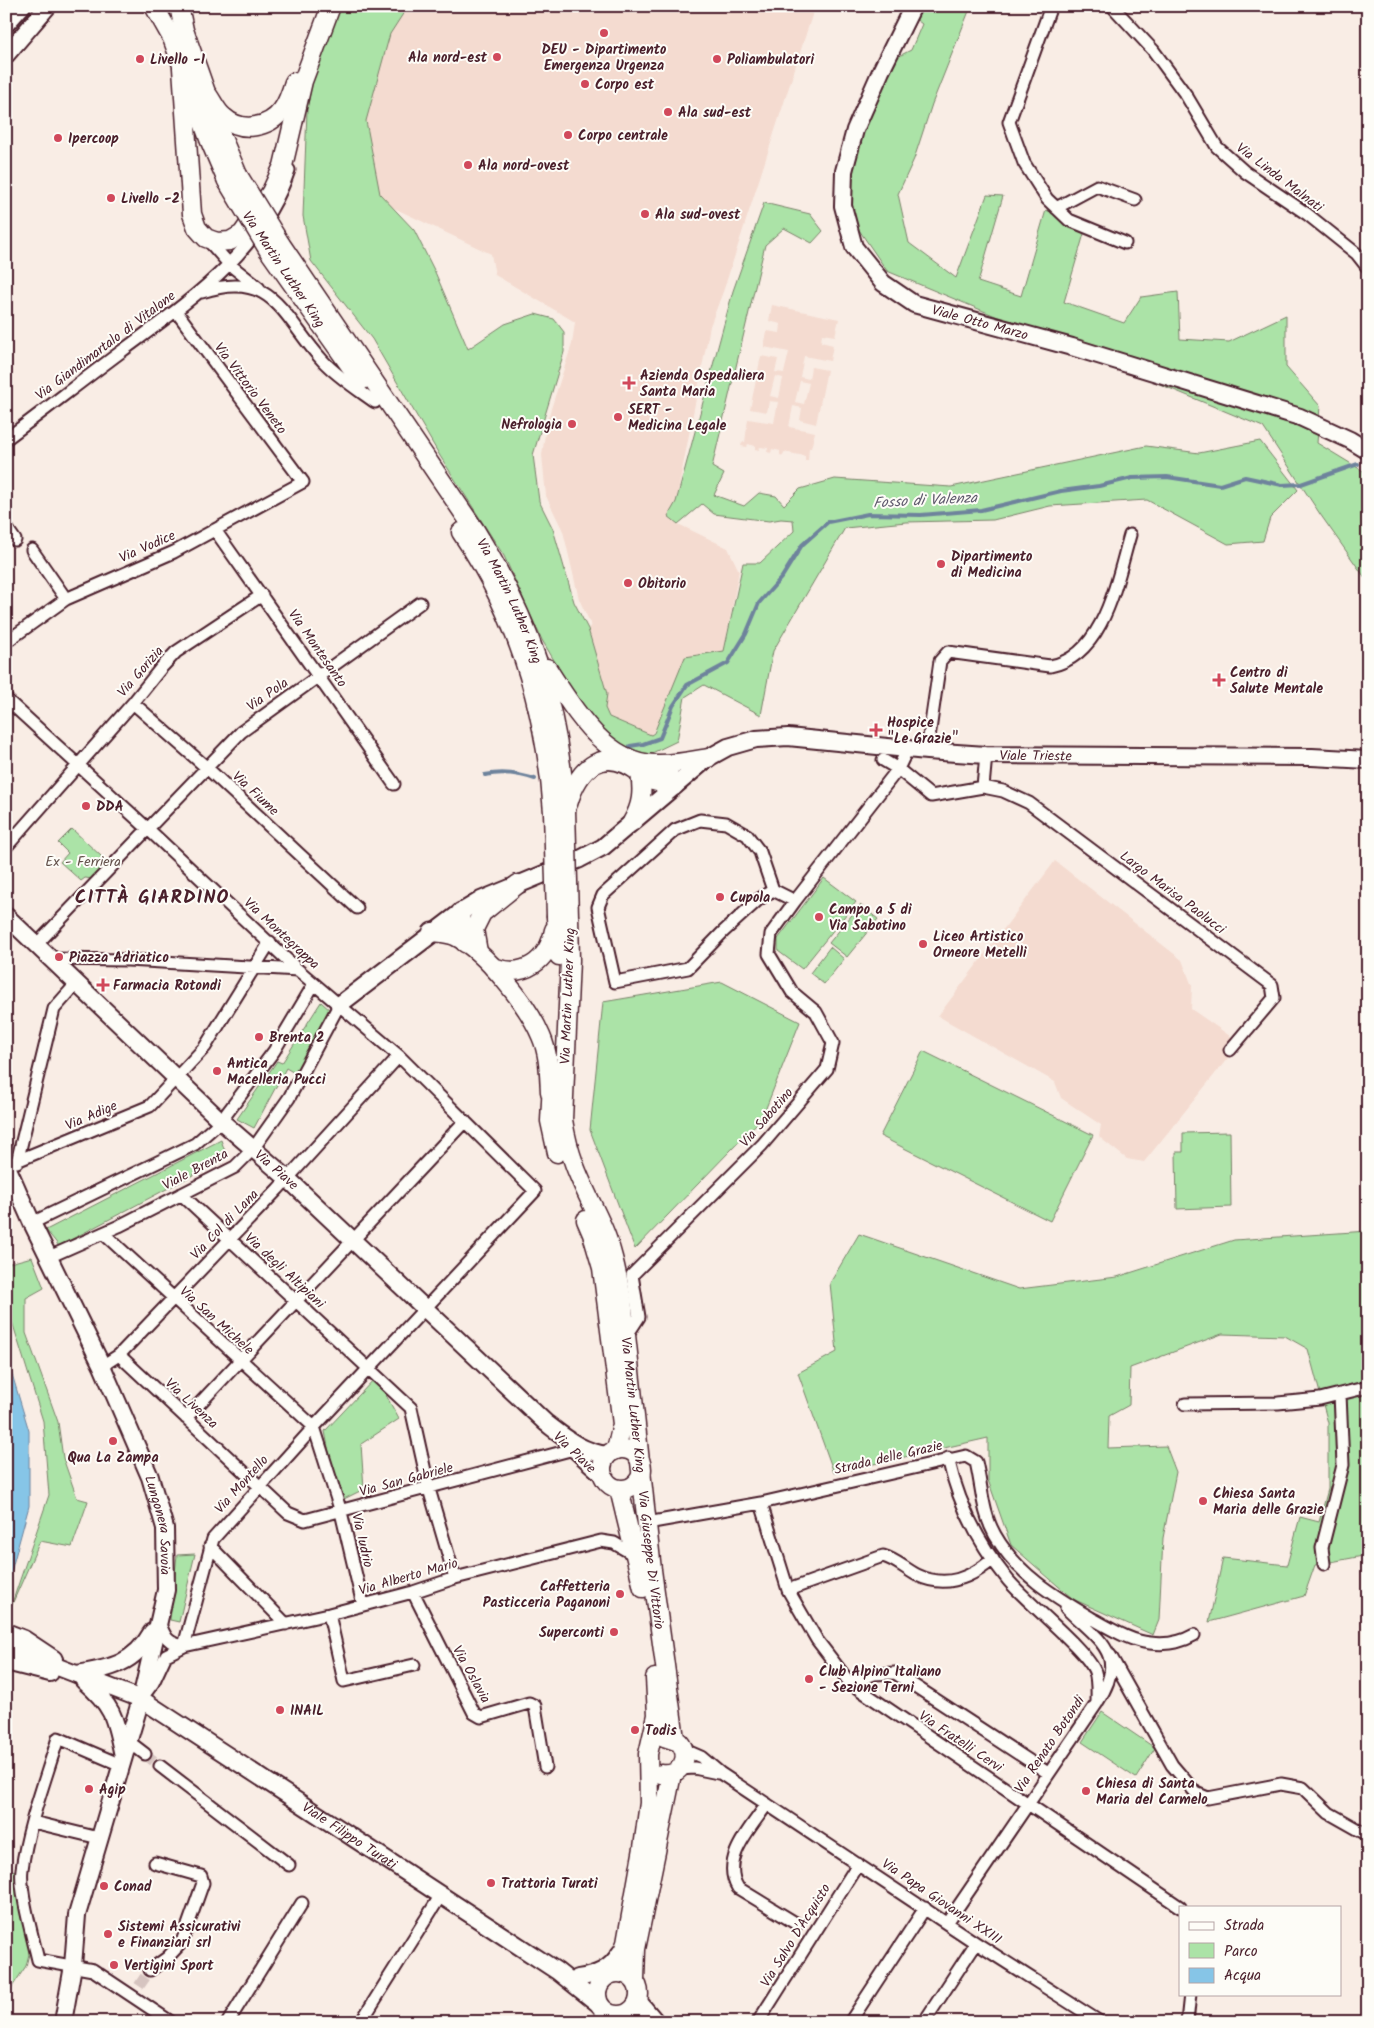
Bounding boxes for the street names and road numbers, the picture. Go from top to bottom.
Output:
street label: Via Linda Malnati [1231,138,1328,218]
street label: Via Martin Luther King [236,207,330,332]
street label: Via Giandimartalo di Vitalone [31,285,181,406]
street label: Viale Otto Marzo [929,299,1030,347]
street label: Via Vittorio Veneto [208,338,292,439]
street label: Via Vodice [116,524,180,569]
street label: Via Martin Luther King [470,534,548,667]
street label: Via Montesanto [282,605,352,692]
street label: Via Gorizia [112,641,169,702]
street label: Via Pola [242,672,293,717]
street label: Viale Trieste [999,745,1073,768]
street label: Via Fiume [227,766,284,822]
street label: Largo Marisa Paolucci [1115,846,1231,940]
street label: Via Montegrappa [238,892,324,975]
street label: Via Martin Luther King [555,927,581,1065]
street label: Via Sabotino [734,1083,799,1153]
street label: Via Adige [62,1095,122,1137]
street label: Viale Brenta [159,1143,232,1196]
street label: Via Piave [249,1145,304,1196]
street label: Via Col di Lana [185,1184,264,1265]
street label: Via degli Altipiani [239,1227,330,1314]
street label: Via San Michele [174,1281,259,1361]
street label: Via Martin Luther King [614,1336,651,1474]
street label: Via Livenza [160,1373,223,1434]
street label: Via Piave [548,1427,601,1479]
street label: Strada delle Grazie [832,1435,945,1481]
street label: Via Montello [209,1450,274,1519]
street label: Via San Gabriele [357,1457,456,1503]
street label: Lungonera Savoia [138,1473,176,1575]
street label: Via Giuseppe Di Vittorio [631,1489,670,1631]
street label: Via Iudrio [345,1511,379,1570]
street label: Via Alberto Mario [356,1552,461,1602]
street label: Via Oslavia [446,1641,496,1708]
street label: Via Renato Botondi [1009,1691,1091,1798]
street label: Via Fratelli Cervi [914,1705,1008,1779]
street label: Viale Filippo Turati [297,1797,402,1876]
street label: Via Papa Giovanni XXIII [877,1853,1006,1950]
street label: Via Salvo D'Acquisto [755,1879,837,1992]

